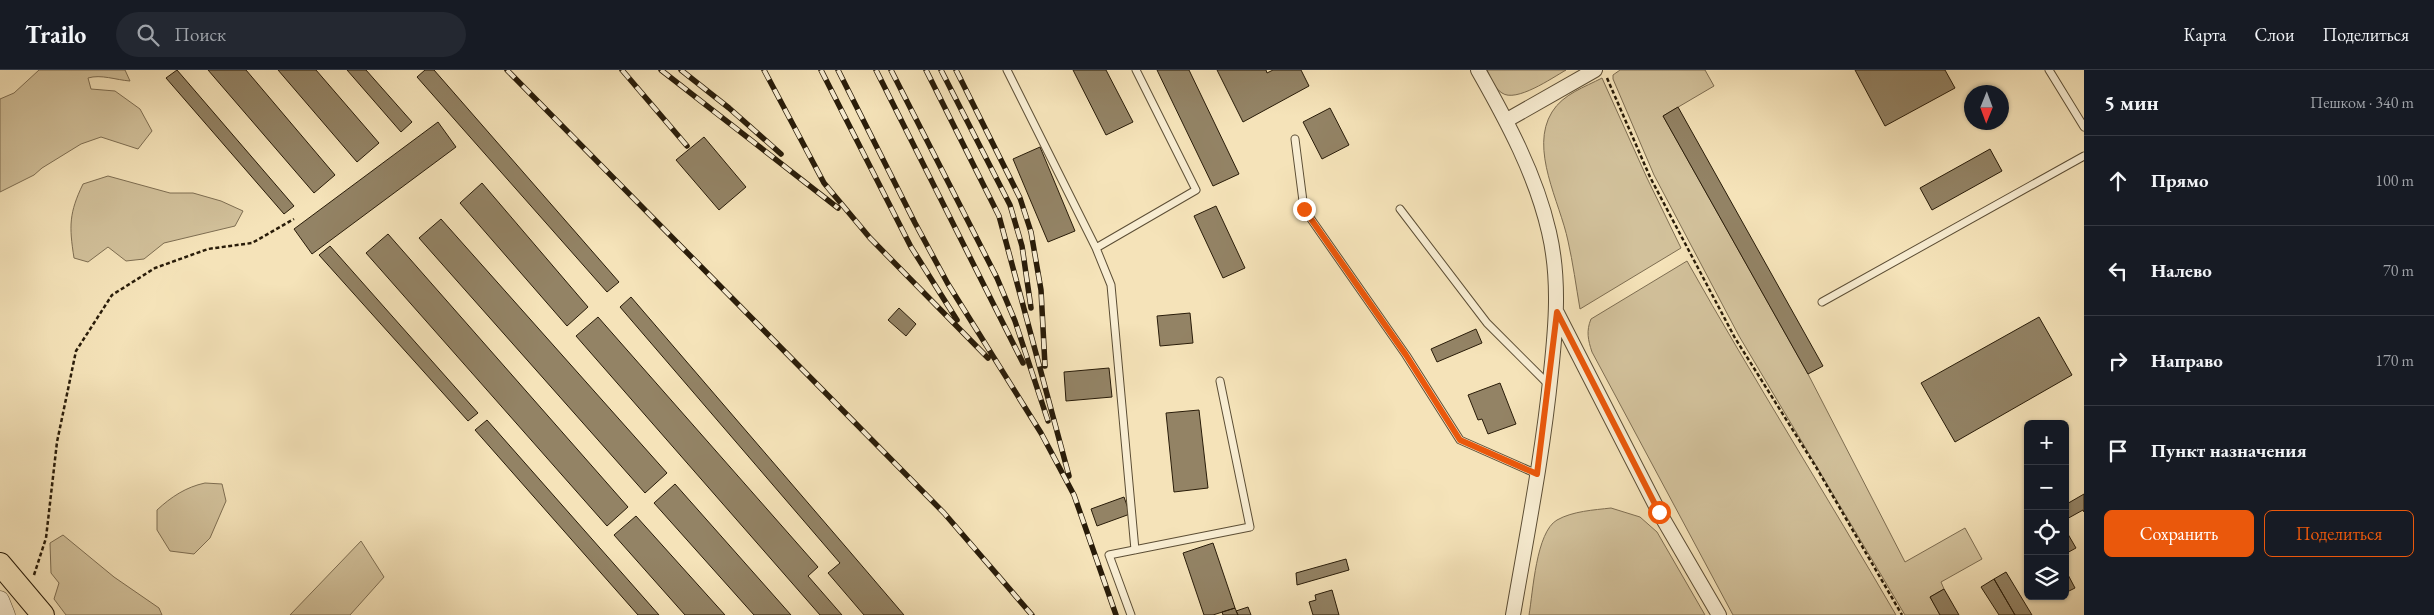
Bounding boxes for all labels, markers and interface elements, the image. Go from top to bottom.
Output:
search box [116,12,466,57]
text: Trailo [25,19,86,50]
icon: search [134,21,162,49]
text: Поиск [174,22,226,47]
text: Карта [2184,23,2227,46]
text: Слои [2255,23,2294,46]
text: Поделиться [2322,23,2409,46]
north arrow [1964,85,2009,130]
text: 5 мин [2104,89,2159,116]
text: Пешком · 340 m [2310,92,2414,113]
icon: ahead [2104,167,2132,195]
text: Прямо [2151,168,2209,193]
text: 100 m [2375,170,2414,191]
route end [1293,198,1316,221]
icon: left [2104,257,2132,285]
text: Налево [2151,258,2212,283]
text: 70 m [2383,260,2414,281]
icon: right [2104,347,2132,375]
text: Направо [2151,348,2223,373]
text: 170 m [2375,350,2414,371]
map controls [2024,420,2069,600]
button: + [2024,420,2069,465]
icon: arrive [2104,437,2132,465]
text: Пункт назначения [2151,438,2307,463]
button: − [2024,465,2069,510]
route start [1648,501,1671,524]
button: locate [2024,510,2069,555]
button: Сохранить [2104,510,2254,557]
button: Поделиться [2264,510,2414,557]
button: layers [2024,555,2069,600]

